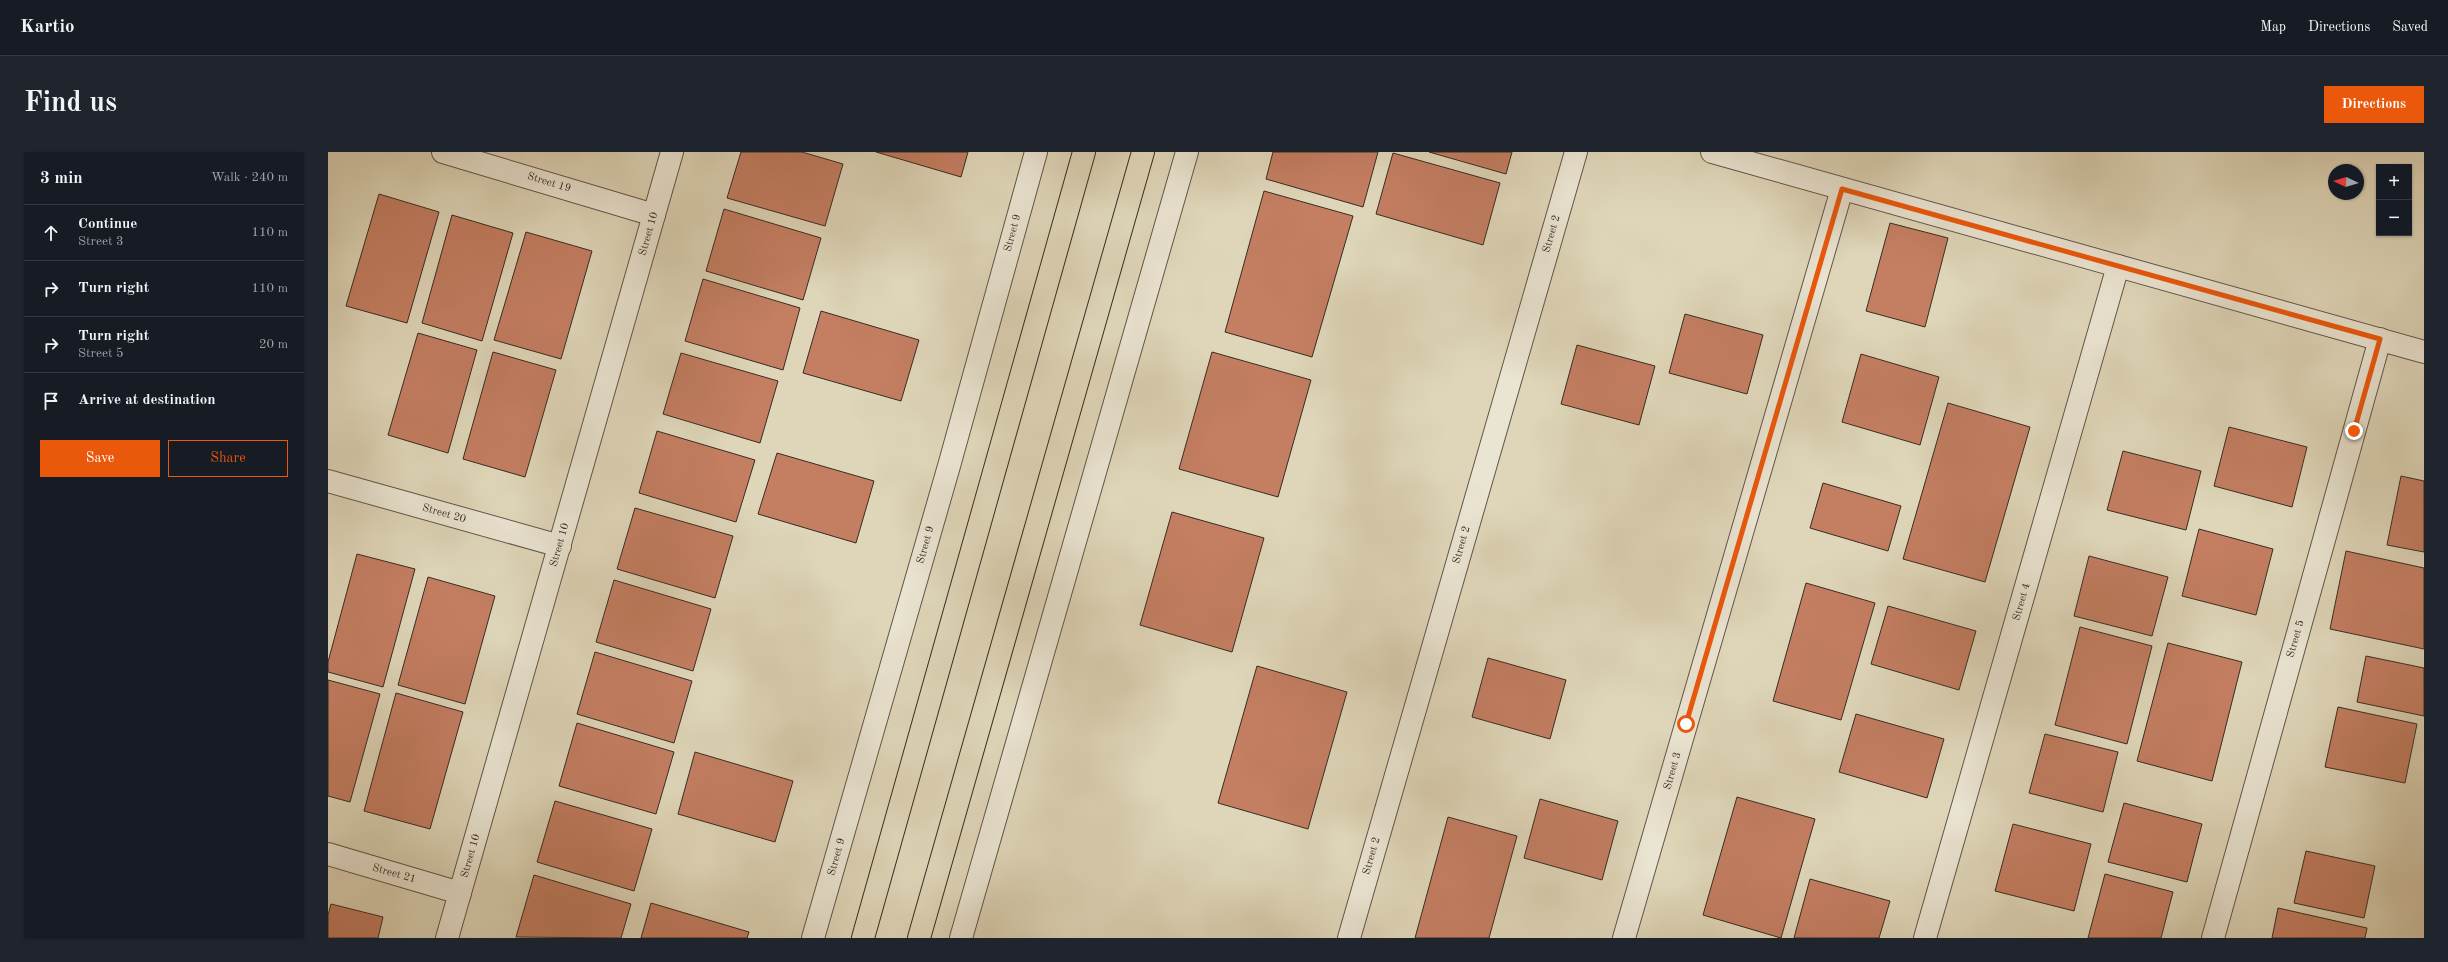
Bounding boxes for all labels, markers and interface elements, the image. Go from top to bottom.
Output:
text: Kartio [20,18,75,37]
text: Map [2260,20,2286,34]
text: Directions [2308,20,2370,34]
text: Saved [2392,20,2428,34]
button: Directions [2324,86,2424,123]
text: Find us [24,90,117,118]
north arrow [2328,164,2364,200]
map controls [2376,164,2412,236]
button: + [2376,164,2412,200]
text: 3 min [40,170,83,187]
text: Walk · 240 m [211,171,288,184]
street label: Street 19 [526,171,572,195]
button: − [2376,200,2412,236]
street label: Street 10 [638,211,660,257]
street label: Street 9 [1003,213,1023,253]
street label: Street 2 [1541,214,1563,254]
text: Continue [78,217,137,232]
icon: ahead [40,222,62,244]
text: 110 m [251,226,288,239]
text: Street 3 [78,235,124,248]
icon: right [40,278,62,300]
text: Turn right [78,281,149,296]
text: 110 m [251,282,288,295]
text: Turn right [78,329,149,344]
icon: right [40,334,62,356]
text: 20 m [259,338,288,351]
text: Street 5 [78,347,124,360]
icon: arrive [40,390,62,412]
text: Arrive at destination [78,393,216,408]
route end [2345,422,2363,440]
button: Save [40,440,160,477]
button: Share [168,440,288,477]
street label: Street 20 [421,503,467,525]
street label: Street 10 [549,522,571,568]
street label: Street 9 [915,525,937,565]
street label: Street 2 [1451,525,1473,565]
street label: Street 4 [2011,582,2033,622]
street label: Street 5 [2285,619,2307,659]
route start [1677,715,1695,733]
street label: Street 3 [1662,751,1684,791]
street label: Street 10 [460,833,482,879]
street label: Street 2 [1361,836,1383,876]
street label: Street 9 [826,837,848,877]
street label: Street 21 [371,863,417,885]

